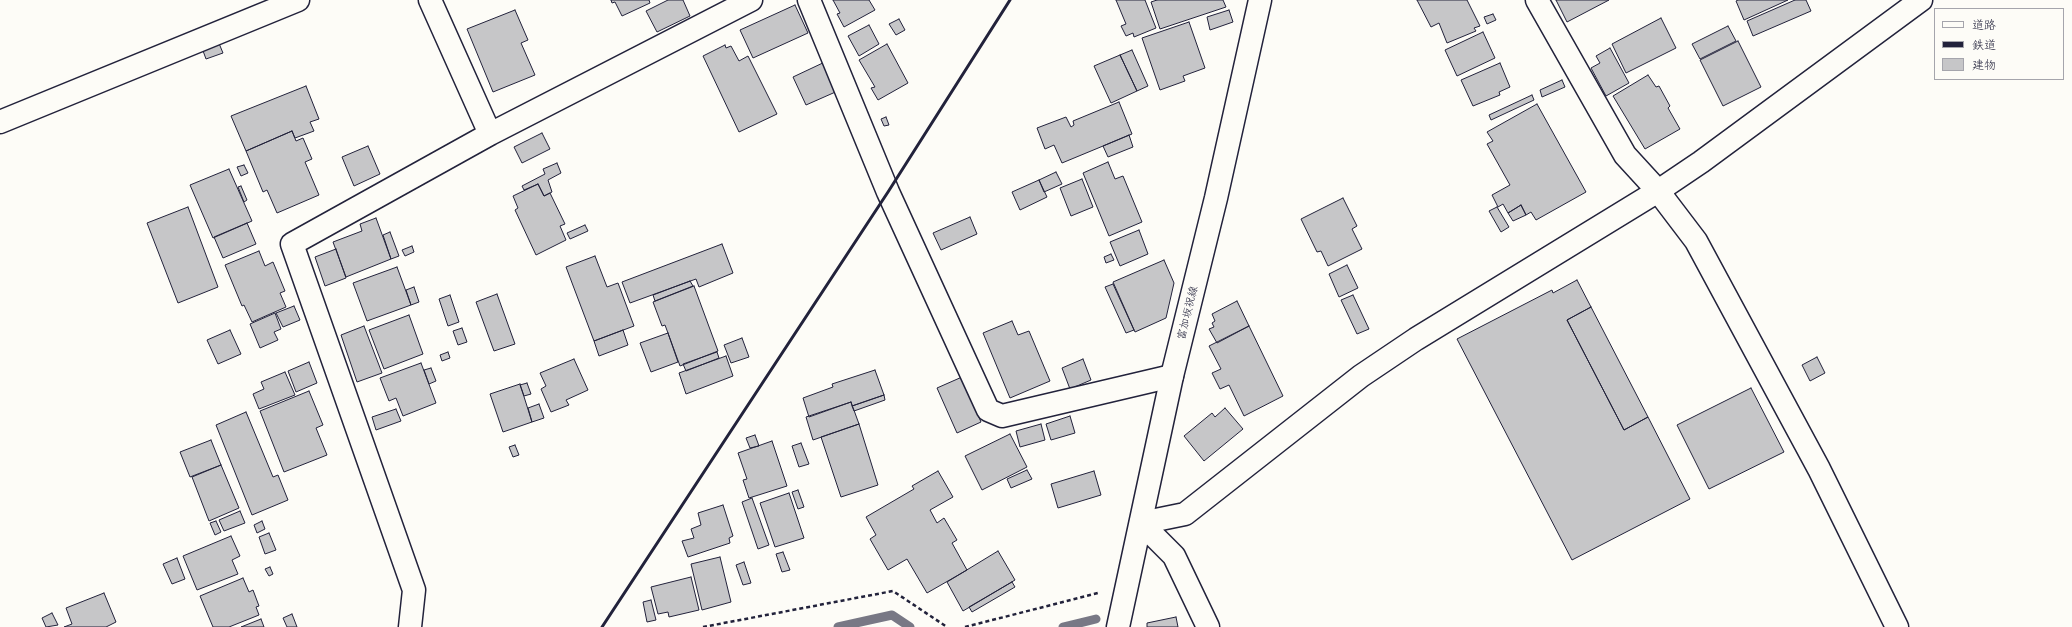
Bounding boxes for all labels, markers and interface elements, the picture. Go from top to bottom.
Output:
legend [1934,8,2064,80]
text: 道路 [1972,17,1996,33]
text: 鉄道 [1972,37,1996,53]
text: 建物 [1972,57,1996,73]
street label: 富加坂祝線 [1175,285,1201,341]

